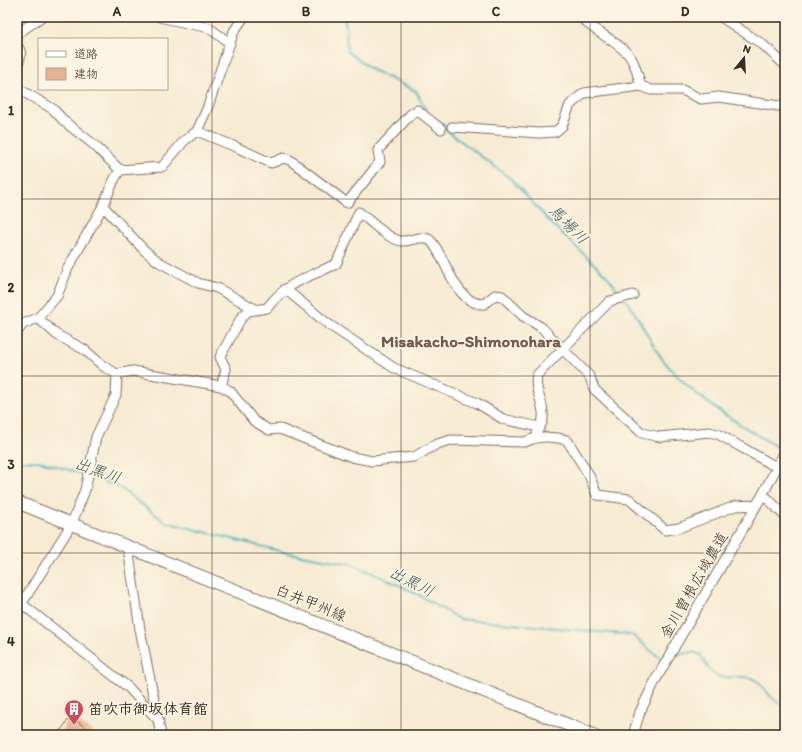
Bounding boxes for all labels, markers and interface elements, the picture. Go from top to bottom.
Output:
text: A [112,4,122,19]
text: B [302,4,311,19]
text: C [492,4,501,19]
text: D [681,4,690,19]
legend [38,38,168,90]
north arrow [724,38,764,78]
text: N [741,42,752,56]
text: 道路 [74,47,98,61]
text: 建物 [74,67,98,81]
text: 1 [8,103,14,118]
water label: 馬場川 [545,201,592,248]
text: 2 [8,280,15,295]
district label: Misakacho-Shimonohara [381,331,561,351]
water label: 出黒川 [72,453,124,488]
text: 3 [7,457,15,472]
street label: 金川曽根広域農道 [656,529,732,641]
water label: 出黒川 [386,562,437,601]
street label: 白井甲州線 [273,581,349,625]
text: 4 [7,634,15,649]
building icon: 笛吹市御坂体育館 [63,698,85,726]
place label: 笛吹市御坂体育館 [88,700,208,718]

